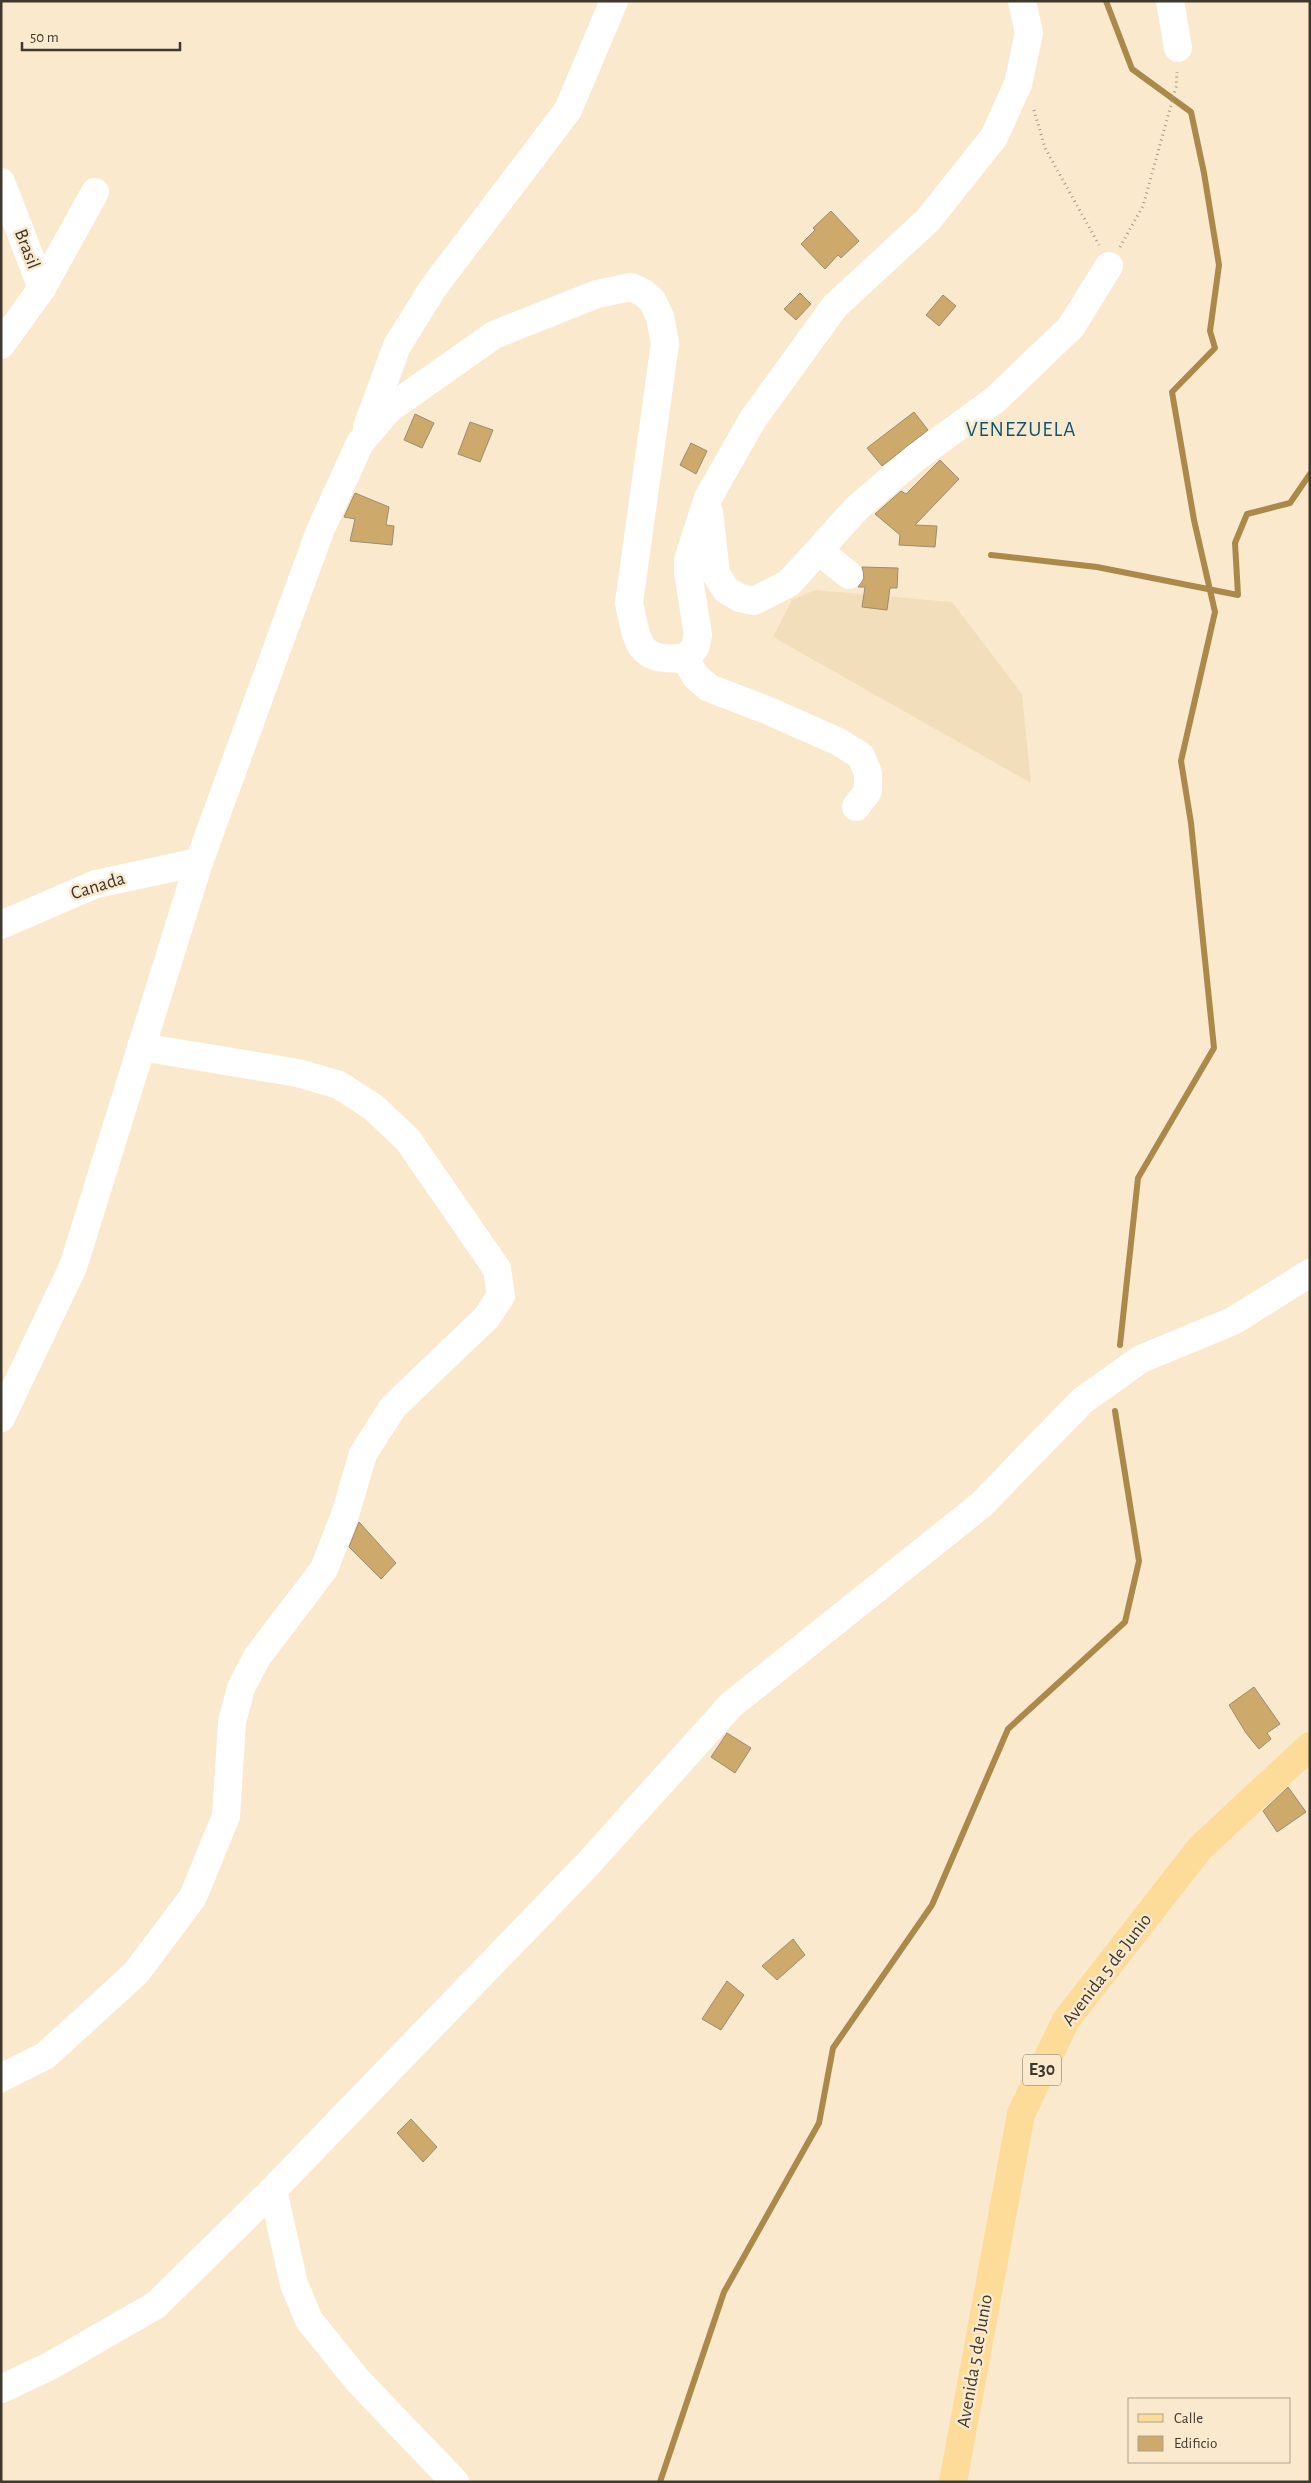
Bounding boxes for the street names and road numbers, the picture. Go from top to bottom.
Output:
street label: Brasil [11,226,43,272]
street label: Canada [69,869,128,903]
street label: Avenida 5 de Junio [1059,1910,1155,2030]
road number: E30 [1023,2054,1061,2086]
street label: Avenida 5 de Junio [954,2293,996,2429]

